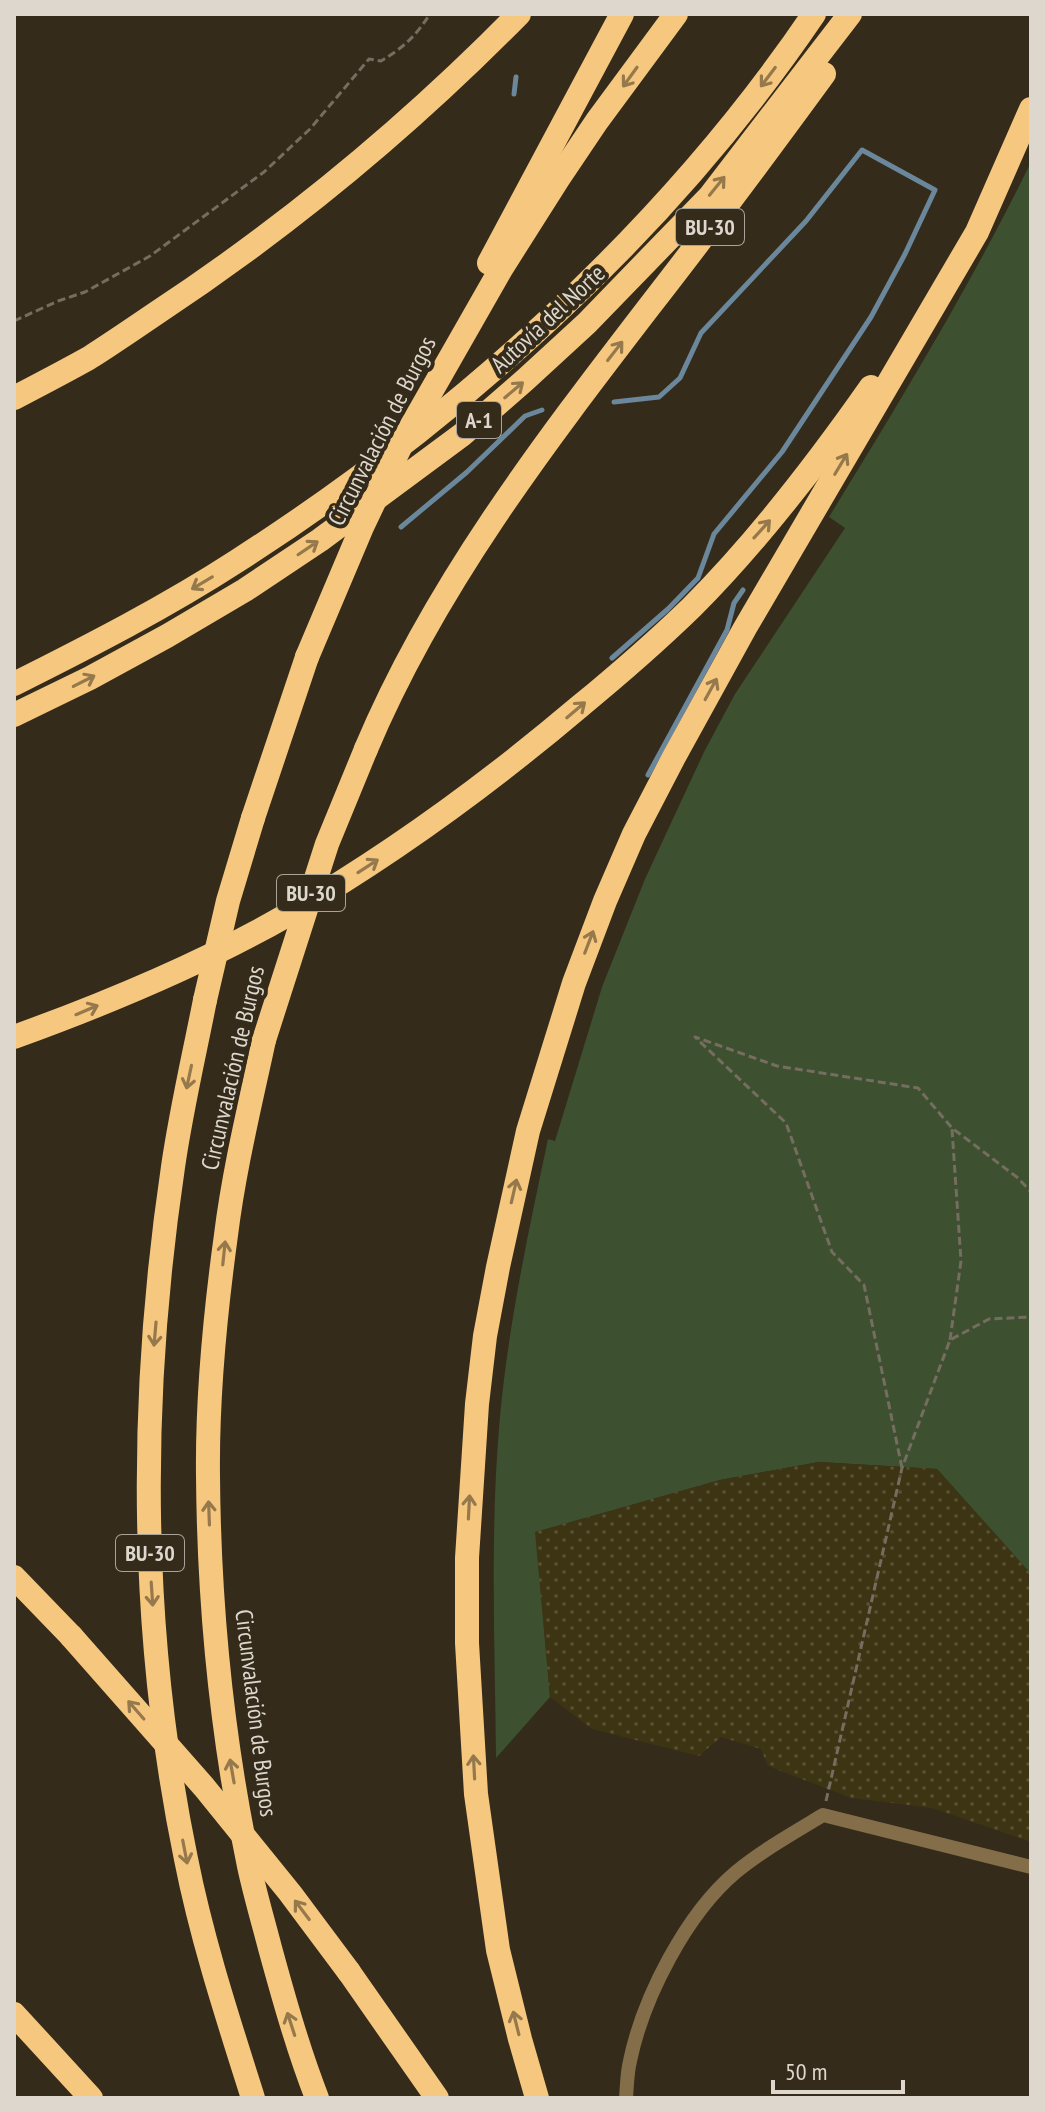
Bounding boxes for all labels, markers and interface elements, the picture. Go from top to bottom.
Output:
one-way arrow [621,66,638,87]
one-way arrow [760,66,777,87]
one-way arrow [708,176,726,197]
road number: BU-30 [676,209,744,245]
street label: Autovía del Norte [484,258,611,380]
street label: Circunvalación de Burgos [320,331,443,531]
one-way arrow [606,341,623,362]
one-way arrow [503,381,523,399]
road number: A-1 [457,402,501,438]
one-way arrow [833,453,849,476]
one-way arrow [753,520,771,540]
one-way arrow [296,540,318,557]
one-way arrow [191,575,214,591]
one-way arrow [72,673,96,688]
one-way arrow [703,678,719,701]
one-way arrow [565,701,585,719]
one-way arrow [356,857,378,874]
road number: BU-30 [277,875,345,911]
one-way arrow [583,931,597,955]
street label: Circunvalación de Burgos [194,963,271,1173]
one-way arrow [74,1002,99,1016]
one-way arrow [181,1063,196,1089]
one-way arrow [507,1178,522,1204]
one-way arrow [216,1240,231,1267]
one-way arrow [147,1320,162,1347]
one-way arrow [462,1494,477,1521]
one-way arrow [202,1500,217,1527]
road number: BU-30 [116,1535,184,1571]
one-way arrow [145,1580,160,1607]
street label: Circunvalación de Burgos [228,1607,285,1818]
one-way arrow [127,1700,145,1720]
one-way arrow [466,1754,481,1781]
one-way arrow [223,1759,238,1785]
one-way arrow [178,1838,193,1864]
one-way arrow [294,1899,310,1921]
one-way arrow [507,2011,522,2036]
one-way arrow [283,2012,298,2037]
scale bar [773,2044,903,2094]
text: 50 m [785,2056,827,2087]

